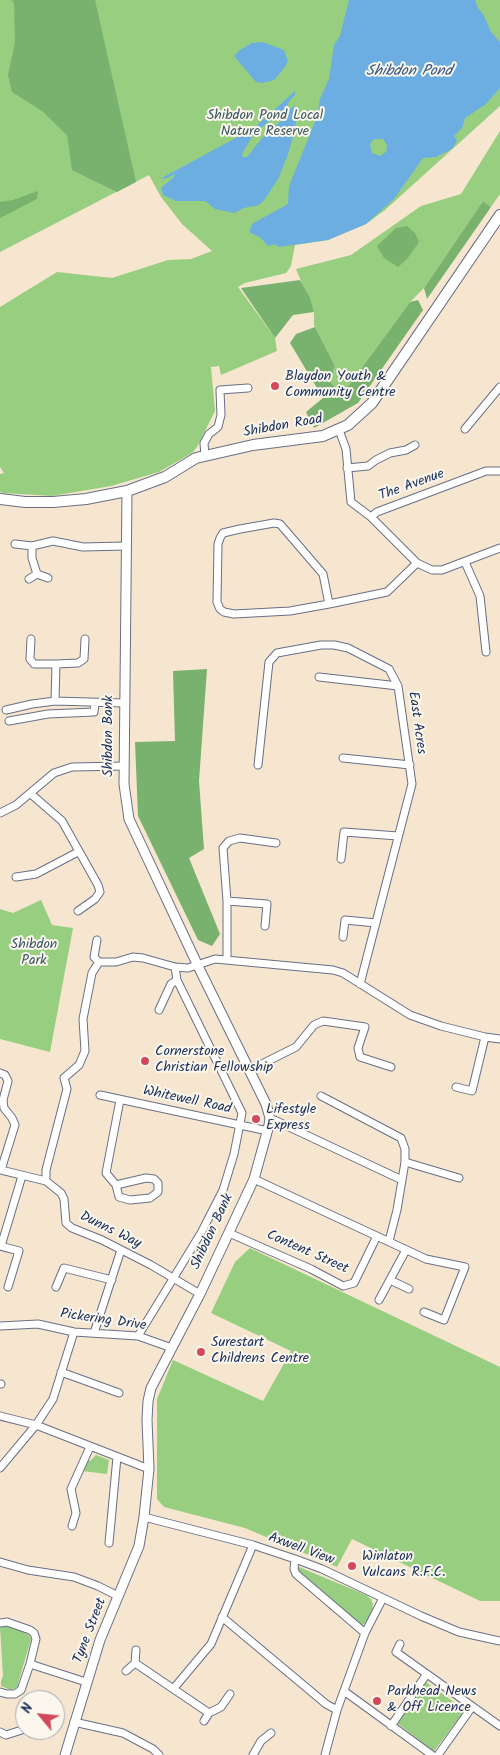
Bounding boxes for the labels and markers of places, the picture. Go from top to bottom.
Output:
place label: Blaydon Youth & Community Centre [285,370,396,402]
marker: Blaydon Youth & Community Centre [269,380,281,392]
place label: Cornerstone Christian Fellowship [155,1045,273,1078]
marker: Cornerstone Christian Fellowship [139,1055,151,1067]
place label: Lifestyle Express [266,1103,316,1136]
marker: Lifestyle Express [250,1113,262,1125]
place label: Surestart Childrens Centre [211,1336,309,1368]
marker: Surestart Childrens Centre [195,1346,207,1358]
place label: Winlaton Vulcans R.F.C. [362,1550,445,1582]
marker: Winlaton Vulcans R.F.C. [346,1560,358,1572]
place label: Parkhead News & Off Licence [387,1685,477,1718]
marker: Parkhead News & Off Licence [371,1695,383,1707]

